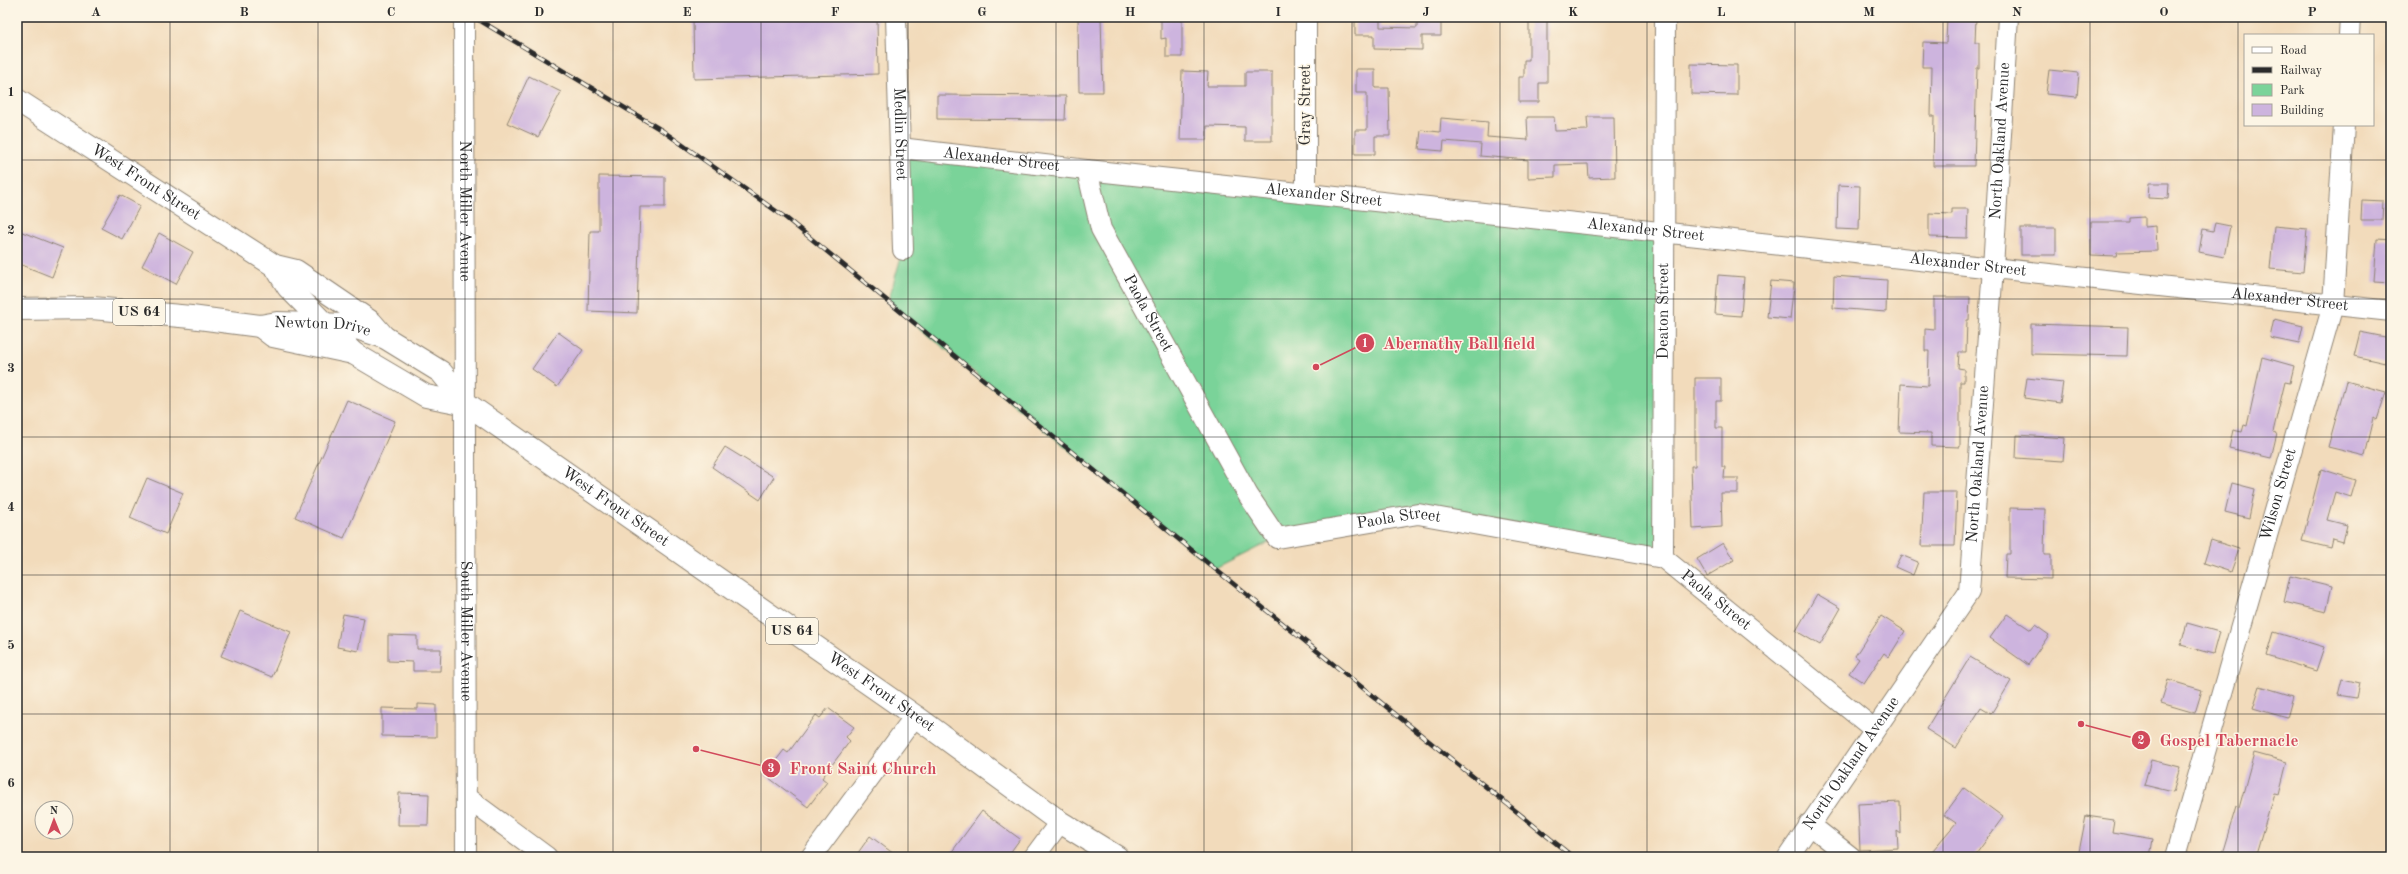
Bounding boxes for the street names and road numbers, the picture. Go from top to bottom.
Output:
street label: North Oakland Avenue [1988,62,2013,220]
street label: Gray Street [1298,64,1314,146]
street label: Medlin Street [890,87,909,181]
street label: North Miller Avenue [456,140,473,282]
street label: West Front Street [88,142,204,224]
street label: Alexander Street [942,145,1061,175]
street label: Alexander Street [1264,181,1383,210]
street label: Alexander Street [1586,216,1705,245]
street label: Alexander Street [1908,251,2028,280]
street label: Deaton Street [1656,262,1672,359]
street label: Paola Street [1120,272,1175,355]
street label: Alexander Street [2230,286,2350,314]
road number: US 64 [113,299,165,325]
street label: Newton Drive [274,315,373,340]
street label: North Oakland Avenue [1965,385,1992,543]
street label: Wilson Street [2258,446,2300,543]
street label: West Front Street [559,465,672,550]
street label: Paola Street [1355,506,1443,532]
street label: South Miller Avenue [457,561,474,701]
street label: Paola Street [1677,568,1754,634]
road number: US 64 [766,618,818,644]
street label: West Front Street [825,650,938,736]
street label: North Oakland Avenue [1801,694,1903,833]

